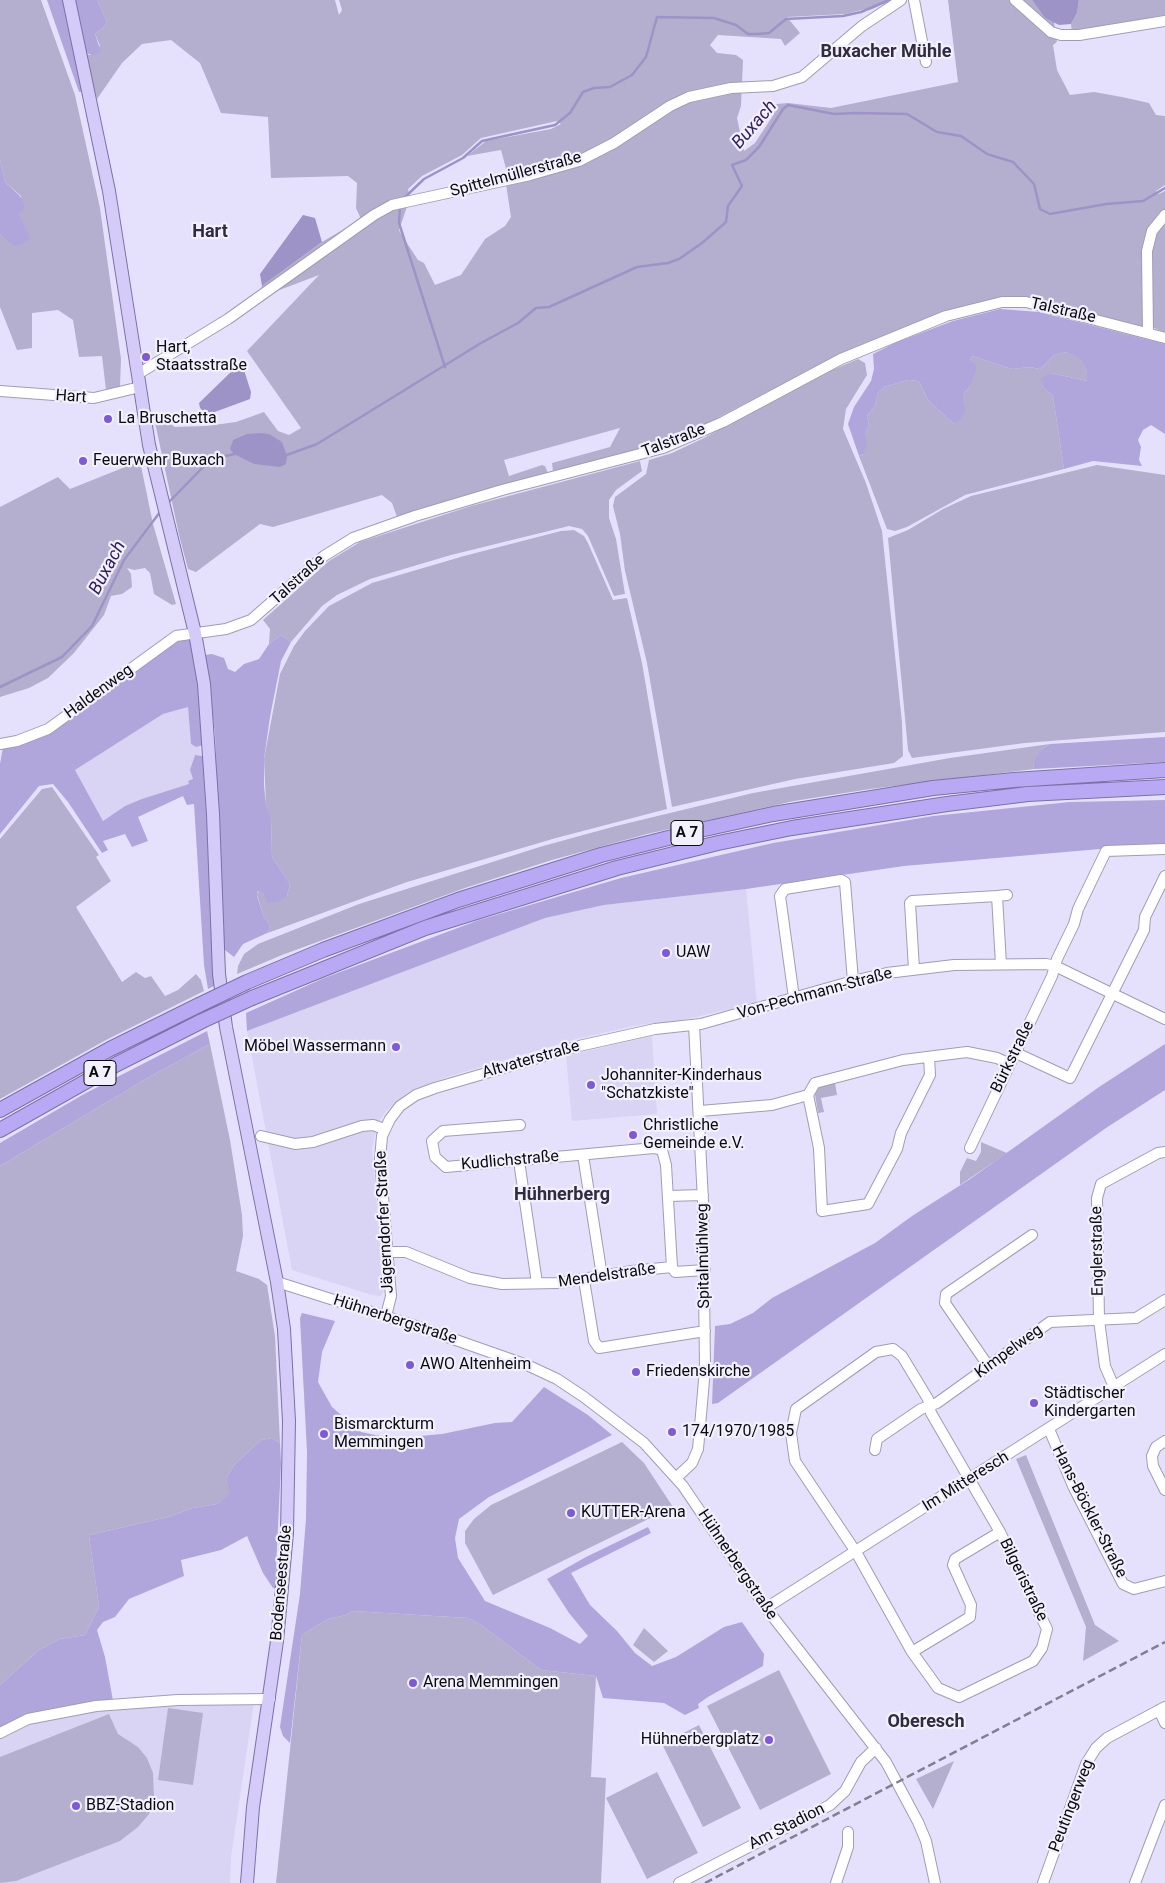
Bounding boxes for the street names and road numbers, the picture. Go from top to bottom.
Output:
street label: Spittelmüllerstraße [448,148,584,202]
street label: Talstraße [1028,294,1098,328]
street label: Hart [55,386,87,408]
street label: Talstraße [639,420,709,462]
street label: Talstraße [267,551,329,609]
street label: Haldenweg [61,661,137,723]
road number: A 7 [671,820,703,846]
street label: Von-Pechmann-Straße [736,964,894,1024]
street label: Bürkstraße [987,1018,1039,1096]
street label: Altvaterstraße [480,1037,582,1083]
road number: A 7 [84,1060,116,1086]
street label: Kudlichstraße [460,1147,560,1175]
street label: Jägerndorfer Straße [372,1150,398,1294]
street label: Spitalmühlweg [693,1203,715,1309]
street label: Englerstraße [1088,1206,1108,1296]
street label: Mendelstraße [557,1260,657,1292]
street label: Hühnerbergstraße [331,1291,459,1349]
street label: Kimpelweg [971,1321,1047,1383]
street label: Hans-Böckler-Straße [1047,1443,1131,1581]
street label: Im Mitteresch [919,1448,1013,1516]
street label: Hühnerbergstraße [693,1506,781,1624]
street label: Bodenseestraße [267,1524,297,1642]
street label: Bilgeristraße [995,1535,1051,1625]
street label: Peutingerweg [1046,1757,1098,1855]
street label: Am Stadion [746,1800,828,1854]

